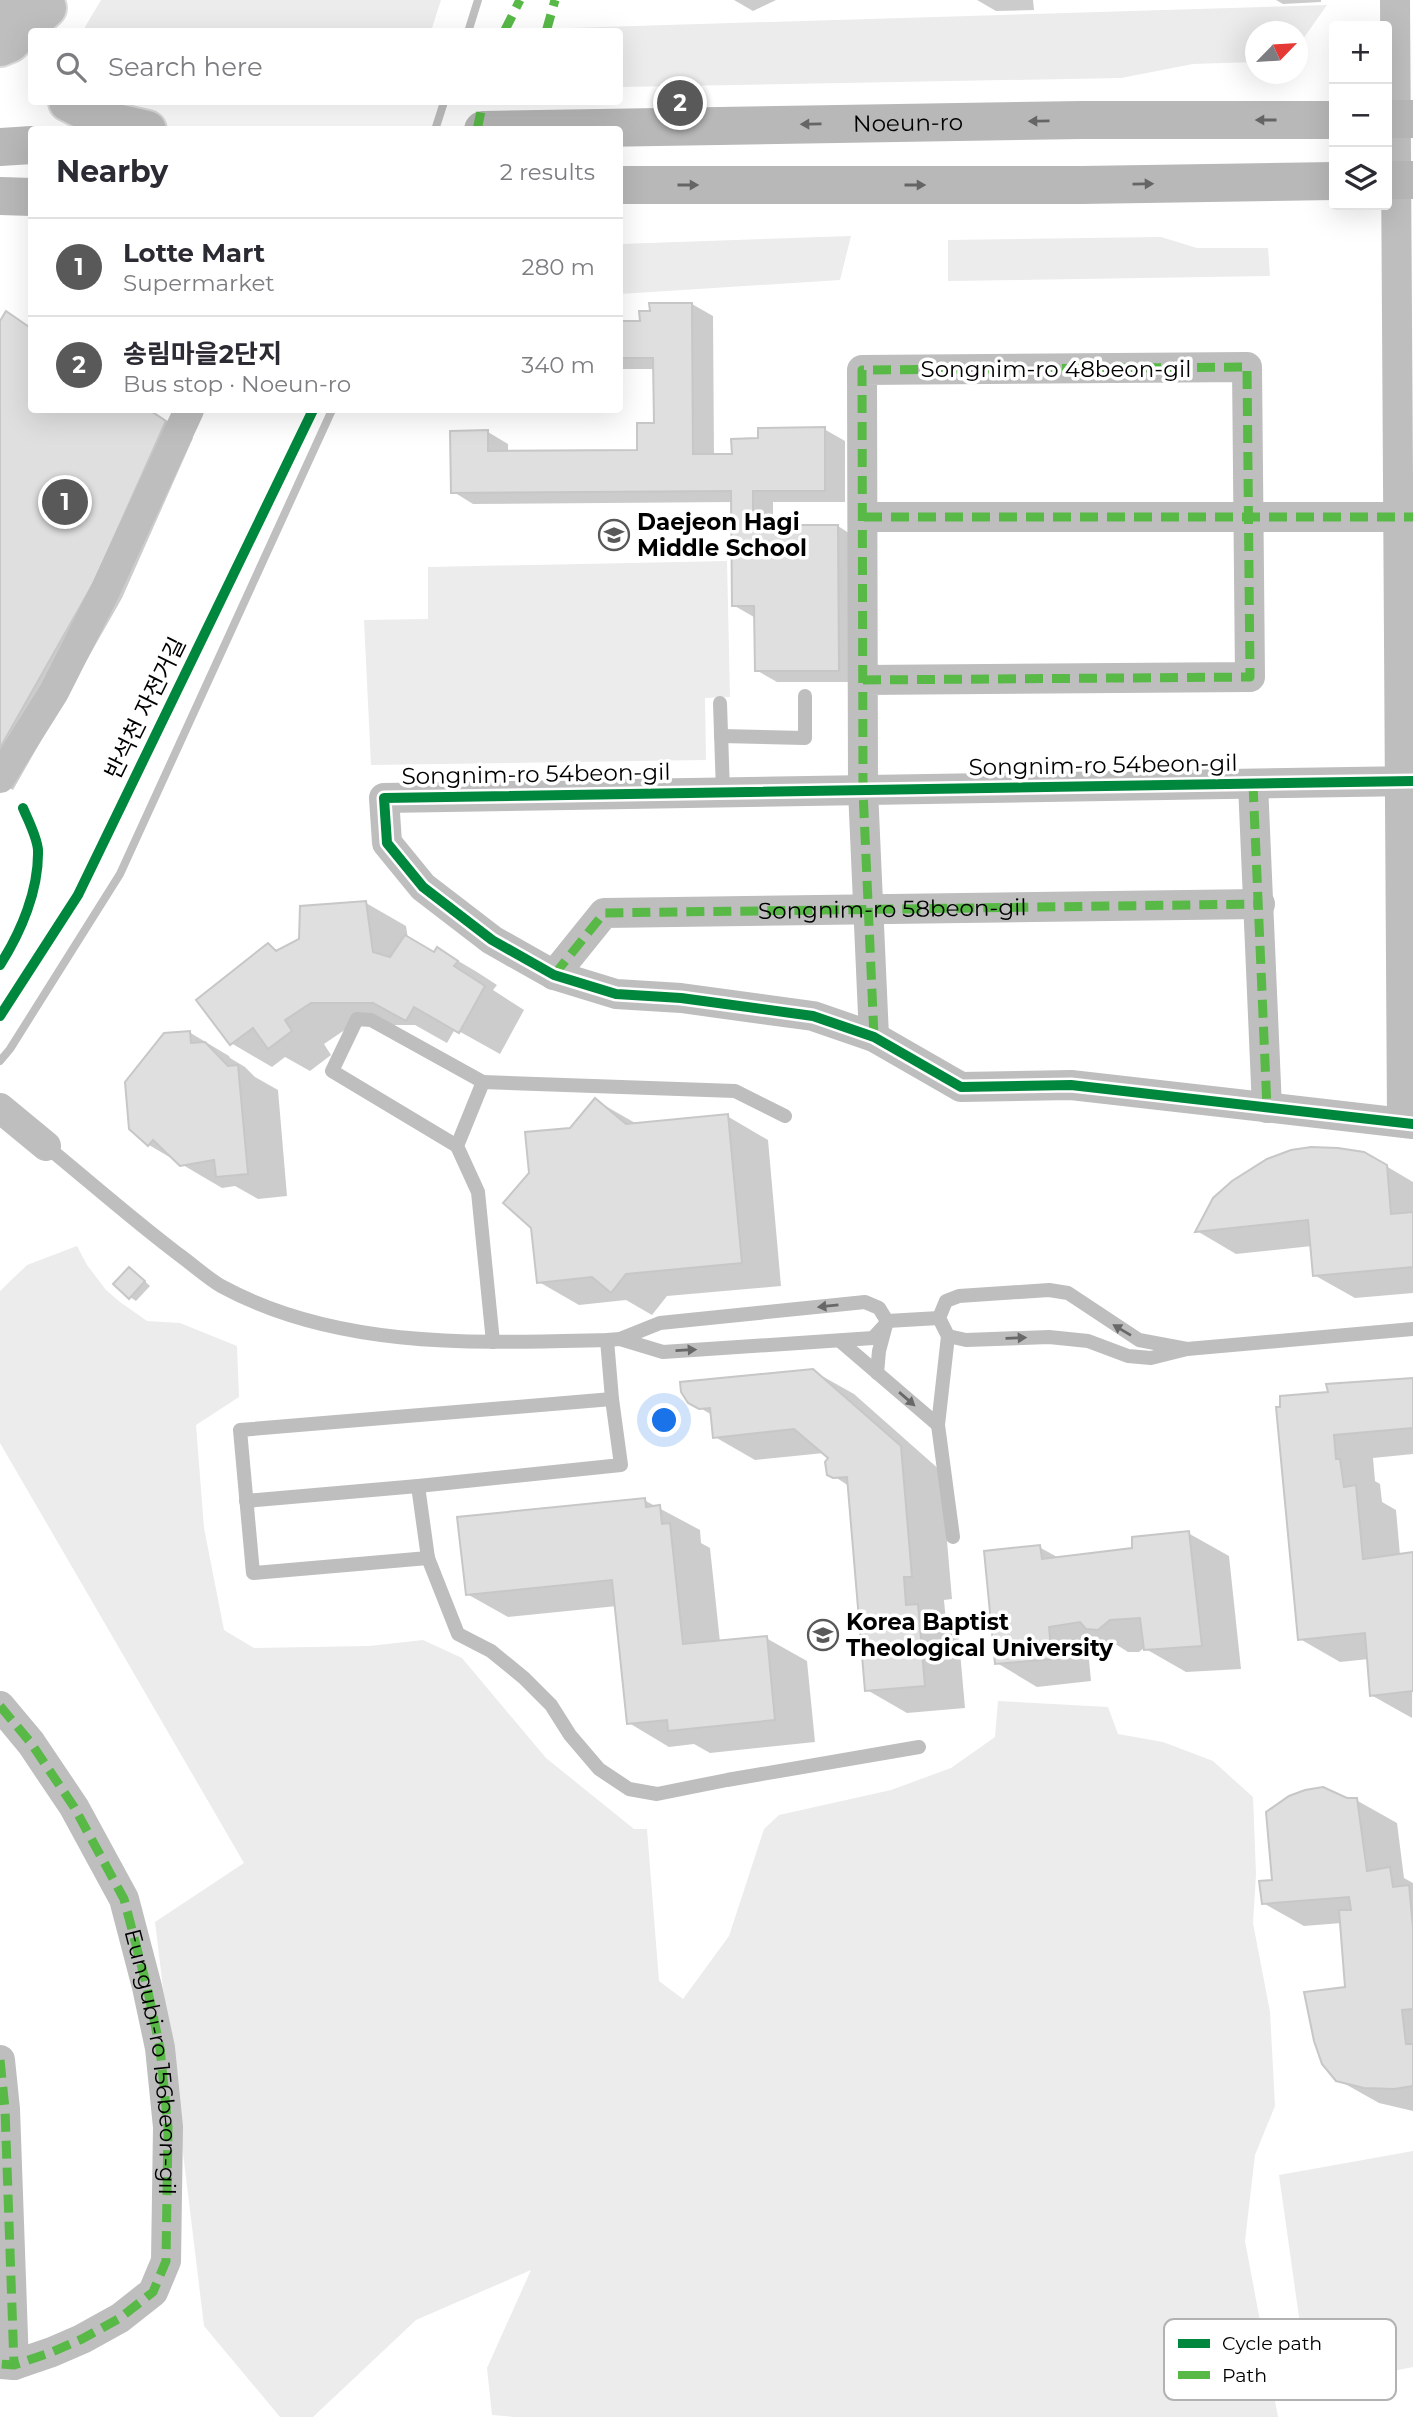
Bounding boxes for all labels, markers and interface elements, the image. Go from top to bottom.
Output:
north arrow [1245,21,1308,84]
map controls [1329,21,1392,210]
button: + [1329,21,1392,84]
search box [28,28,623,105]
icon: search [52,48,90,86]
text: Search here [108,51,263,83]
pin: 2 [657,77,703,129]
button: − [1329,84,1392,147]
street label: Noeun-ro [853,108,963,138]
one-way arrow [1255,114,1277,126]
one-way arrow [1027,115,1049,127]
one-way arrow [800,118,822,130]
button: layers [1329,147,1392,210]
text: Nearby [56,153,168,190]
text: 2 results [500,158,595,186]
one-way arrow [1132,178,1154,190]
one-way arrow [677,179,699,191]
one-way arrow [904,179,926,191]
text: Lotte Mart [123,237,265,269]
text: 1 [74,253,84,281]
text: 280 m [522,253,595,281]
text: Supermarket [123,269,275,297]
text: 송림마을2단지 [123,338,282,370]
text: 2 [72,351,86,379]
text: 340 m [521,351,595,379]
street label: Songnim-ro 48beon-gil [921,355,1191,383]
text: Bus stop · Noeun-ro [123,370,351,398]
pin: 1 [42,476,88,528]
place label: Daejeon Hagi Middle School [637,508,807,562]
school or university icon: Daejeon Hagi Middle School [597,518,631,552]
street label: 반석천 자전거길 [99,633,191,783]
street label: Songnim-ro 54beon-gil [968,749,1238,781]
street label: Songnim-ro 54beon-gil [401,758,671,790]
street label: Songnim-ro 58beon-gil [758,893,1027,925]
one-way arrow [817,1301,839,1312]
one-way arrow [1113,1324,1132,1337]
one-way arrow [1005,1332,1027,1344]
one-way arrow [675,1345,697,1356]
one-way arrow [899,1391,916,1406]
your location [647,1403,681,1437]
place label: Korea Baptist Theological University [846,1608,1113,1662]
school or university icon: Korea Baptist Theological University [806,1618,840,1652]
street label: Eungubi-ro 156beon-gil [118,1926,182,2195]
legend [1164,2319,1396,2400]
text: Cycle path [1222,2332,1322,2355]
text: Path [1222,2364,1267,2387]

